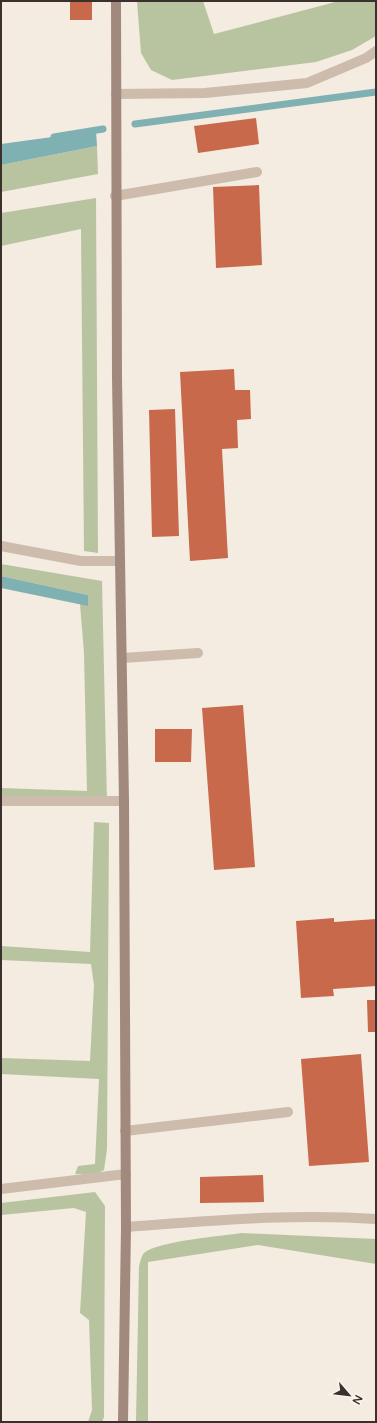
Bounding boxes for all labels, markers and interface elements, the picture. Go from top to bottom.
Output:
north arrow [329,1375,369,1415]
text: N [350,1393,365,1406]

